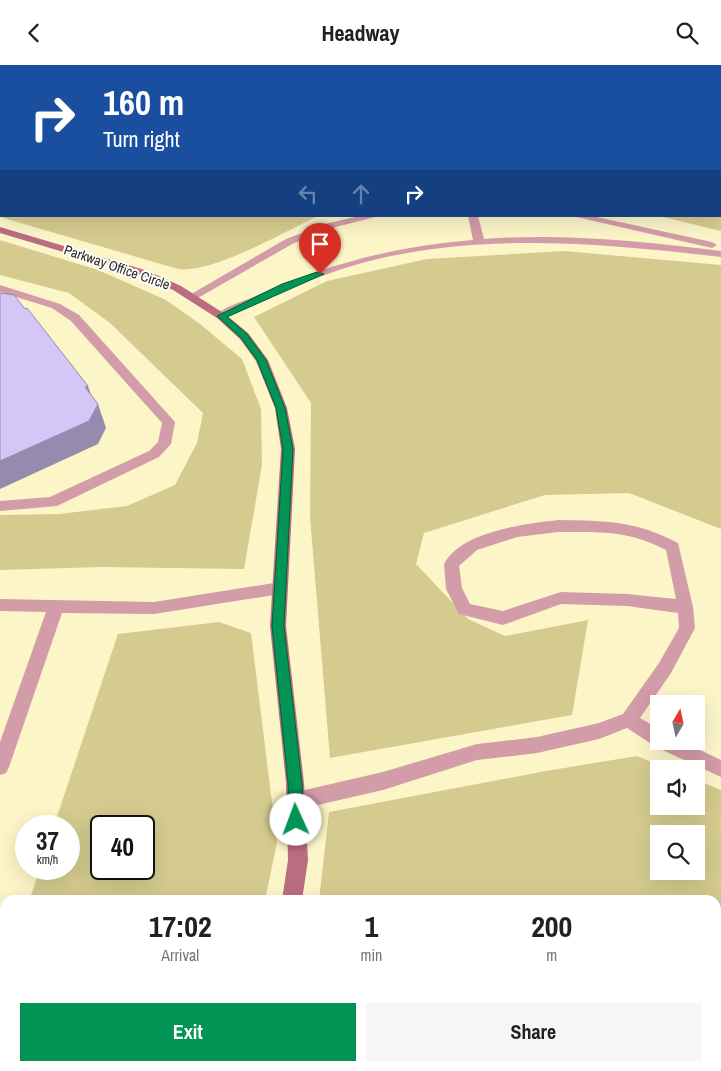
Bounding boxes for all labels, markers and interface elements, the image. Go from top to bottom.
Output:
text: Headway [321,18,400,48]
icon: back [20,19,48,47]
icon: search [673,19,701,47]
text: 160 m [103,79,184,126]
icon: right [20,85,85,150]
text: Turn right [103,124,180,154]
icon: left [294,180,322,208]
icon: ahead [347,180,375,208]
icon: right [400,180,428,208]
pin [299,223,341,274]
icon: arrive [306,230,334,258]
street label: Parkway Office Circle [62,240,172,294]
north arrow [650,695,705,750]
map controls [650,695,705,880]
button: sound [650,760,705,815]
position arrow [269,793,321,845]
speed limit sign: 40 [90,815,155,880]
text: 37 [36,824,59,858]
button: search [650,825,705,880]
text: km/h [37,852,58,868]
text: 17:02 [149,906,212,946]
text: 1 [365,906,378,946]
text: 200 [531,906,572,946]
text: Arrival [161,944,199,966]
text: min [360,944,382,966]
text: m [546,944,557,966]
button: Exit [20,1003,356,1061]
button: Share [366,1003,701,1061]

